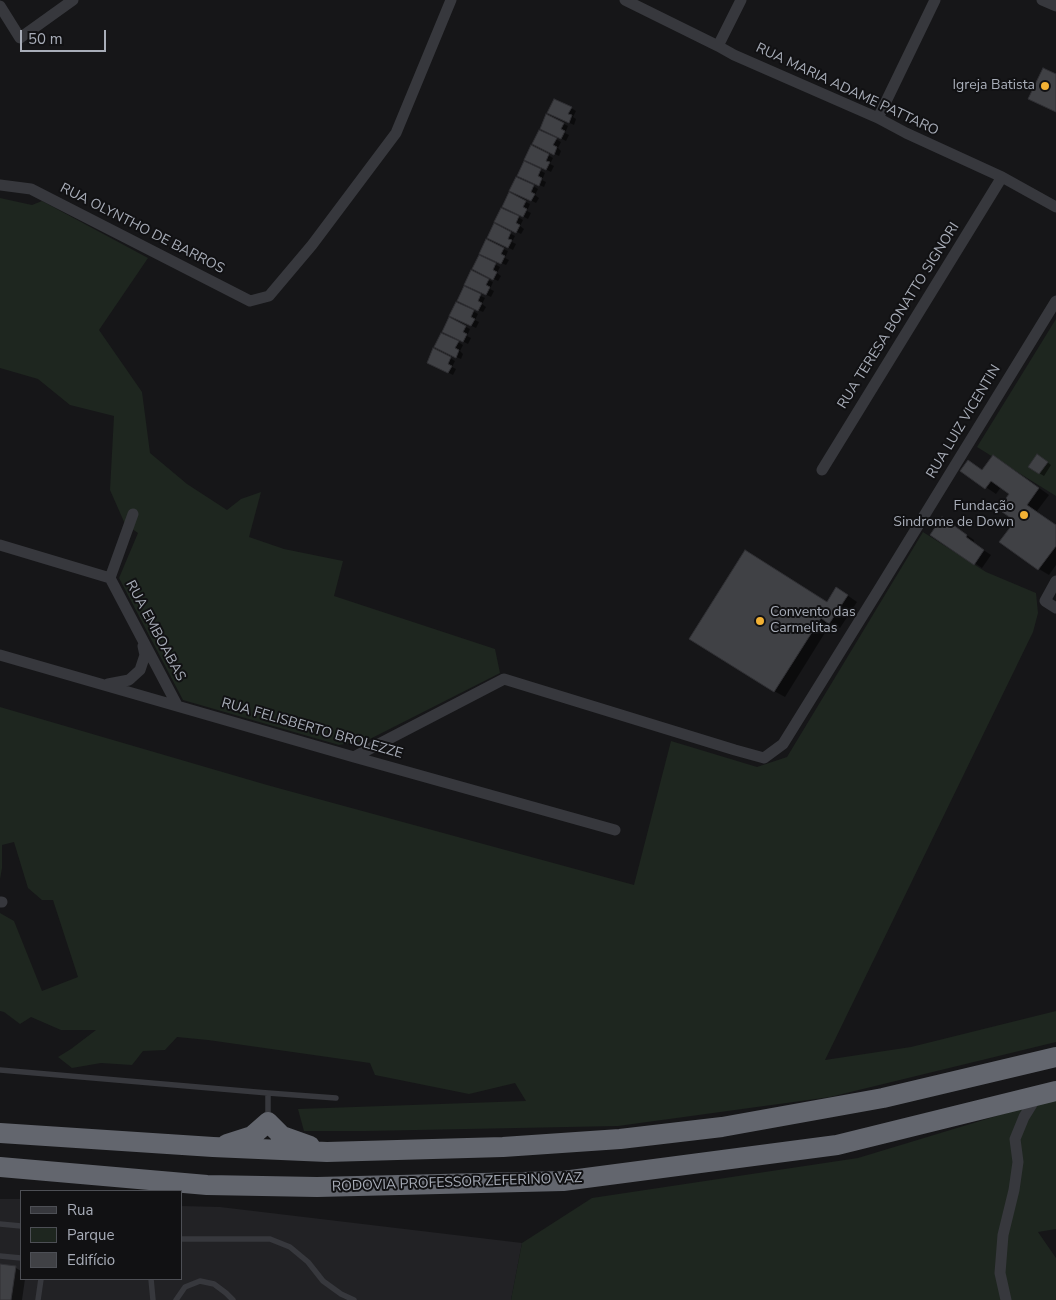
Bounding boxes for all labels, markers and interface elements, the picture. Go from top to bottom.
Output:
scale bar [22,20,109,52]
text: 50 m [28,29,63,49]
street label: RUA MARIA ADAME PATTARO [753,40,941,140]
place label: Igreja Batista [953,78,1035,94]
marker: Igreja Batista [1039,80,1051,92]
street label: RUA OLYNTHO DE BARROS [57,180,227,278]
street label: RUA TERESA BONATTO SIGNORI [835,220,963,412]
street label: RUA LUIZ VICENTIN [923,362,1005,482]
place label: Fundação Sindrome de Down [893,499,1014,532]
marker: Fundação Sindrome de Down [1018,509,1030,521]
street label: RUA EMBOABAS [121,578,189,684]
place label: Convento das Carmelitas [770,605,856,638]
marker: Convento das Carmelitas [754,615,766,627]
street label: RUA FELISBERTO BROLEZZE [219,695,405,763]
street label: RODOVIA PROFESSOR ZEFERINO VAZ [332,1170,582,1196]
legend [20,1190,182,1280]
text: Rua [67,1200,93,1220]
text: Parque [67,1225,115,1245]
text: Edifício [67,1250,115,1270]

